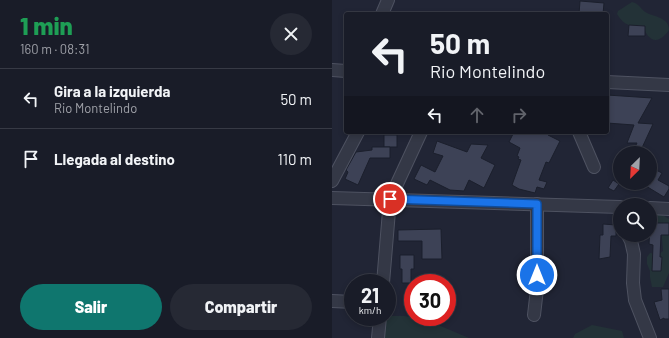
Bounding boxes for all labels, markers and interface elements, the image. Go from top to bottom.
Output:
text: 1 min [20,11,73,40]
button: close [270,13,312,55]
text: 50 m [430,26,490,60]
icon: left [364,28,416,80]
text: 160 m · 08:31 [20,41,90,57]
text: Rio Montelindo [430,60,545,82]
text: Gira a la izquierda [54,82,170,100]
icon: left [20,88,42,110]
text: 50 m [280,90,312,108]
text: Rio Montelindo [54,100,137,116]
icon: left [424,104,446,126]
icon: ahead [466,104,488,126]
icon: right [508,104,530,126]
north arrow [613,146,657,190]
map controls [613,146,657,242]
icon: arrive [20,148,42,170]
text: Llegada al destino [54,150,175,168]
text: 110 m [278,150,312,168]
pin [373,182,407,216]
icon: arrive [379,188,401,210]
button: search [613,198,657,242]
position arrow [516,254,558,296]
speed limit sign: 30 [404,274,456,326]
text: 21 [361,283,379,307]
button: Salir [20,284,162,330]
button: Compartir [170,284,312,330]
text: km/h [359,304,381,316]

